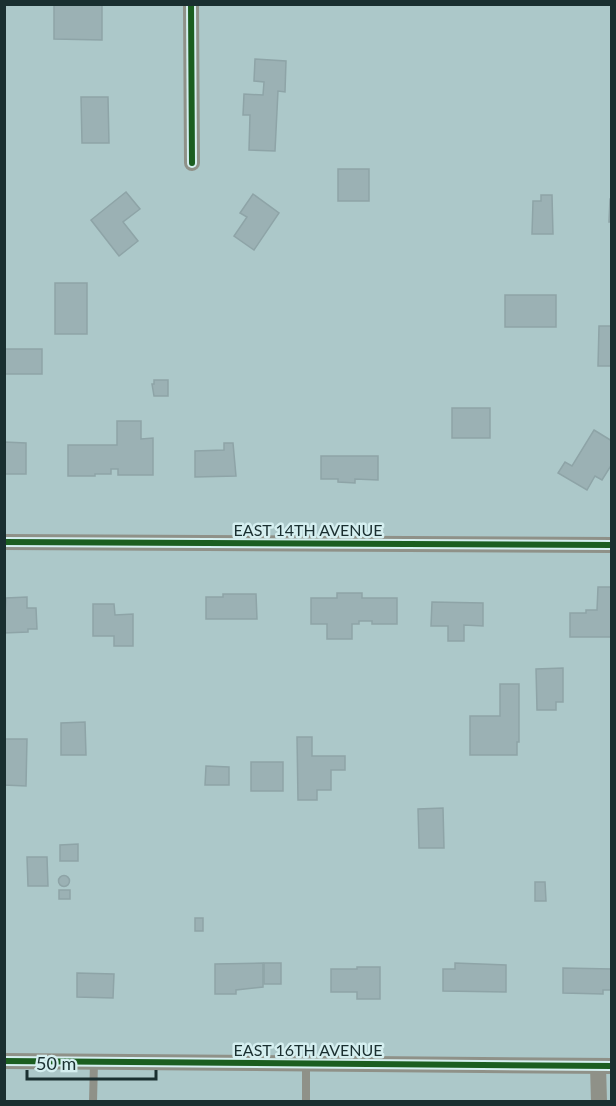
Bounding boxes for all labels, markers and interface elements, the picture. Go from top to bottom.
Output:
street label: EAST 14TH AVENUE [234,520,382,539]
street label: EAST 16TH AVENUE [234,1040,382,1059]
scale bar [27,1043,156,1081]
text: 50 m [36,1052,76,1074]

